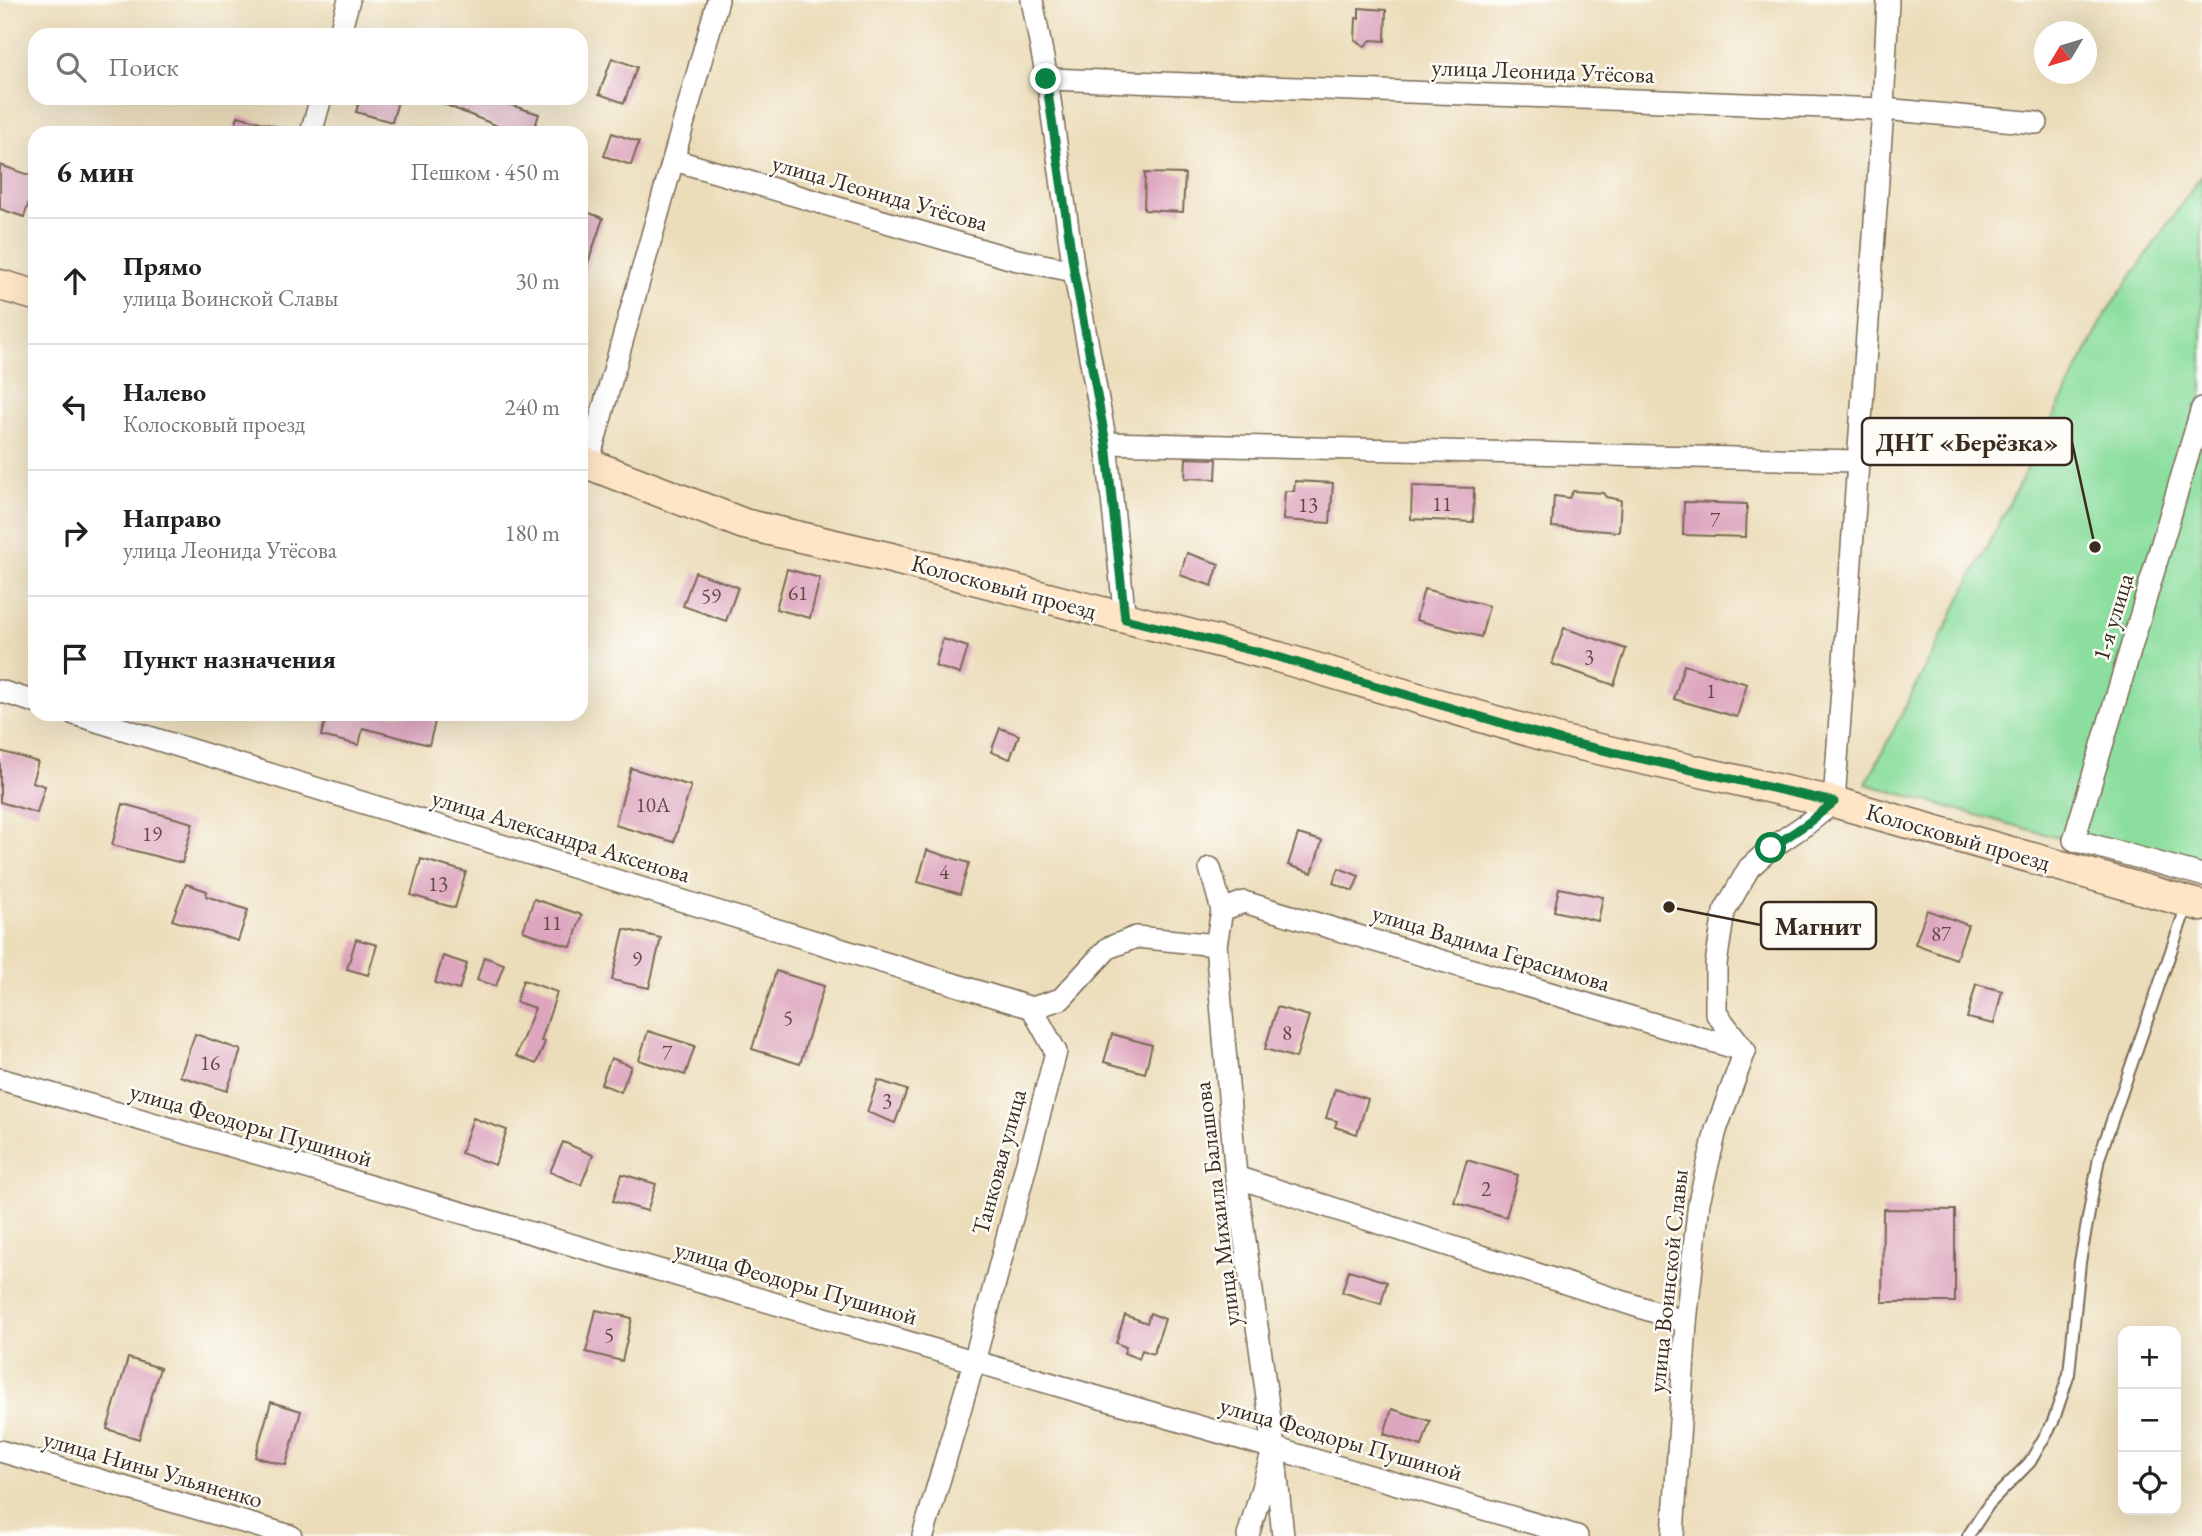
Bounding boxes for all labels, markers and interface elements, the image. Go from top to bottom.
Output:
north arrow [2034,21,2097,84]
search box [28,28,588,105]
icon: search [52,48,90,86]
text: Поиск [108,50,179,84]
street label: улица Леонида Утёсова [1431,51,1655,90]
route end [1030,63,1061,94]
street label: улица Леонида Утёсова [769,147,992,238]
text: 6 мин [56,152,134,191]
text: Пешком · 450 m [411,157,560,187]
text: Прямо [123,249,202,283]
icon: ahead [56,262,94,300]
text: 30 m [515,266,560,296]
text: улица Воинской Славы [123,283,338,313]
text: Налево [123,375,206,409]
icon: left [56,388,94,426]
text: 240 m [504,392,560,422]
text: Колосковый проезд [123,409,305,439]
callout: ДНТ «Берёзка» [1862,418,2072,465]
text: ДНТ «Берёзка» [1876,425,2058,459]
house number: 11 [1432,490,1452,517]
house number: 13 [1298,491,1318,518]
text: Направо [123,501,221,535]
house number: 7 [1710,506,1721,533]
icon: right [56,514,94,552]
text: 180 m [504,518,560,548]
text: улица Леонида Утёсова [123,535,337,565]
street label: Колосковый проезд [908,547,1100,626]
street label: 1-я улица [2085,569,2141,664]
house number: 61 [788,579,808,606]
house number: 59 [701,582,721,609]
icon: arrive [56,640,94,678]
text: Пункт назначения [123,642,336,676]
house number: 3 [1584,643,1594,670]
house number: 1 [1706,677,1716,704]
street label: улица Александра Аксенова [428,781,694,890]
house number: 10А [636,791,671,818]
street label: Колосковый проезд [1862,795,2054,878]
house number: 19 [142,820,162,847]
route start [1755,832,1786,863]
house number: 4 [939,858,950,885]
house number: 13 [428,870,448,897]
street label: улица Вадима Герасимова [1368,897,1614,999]
callout: Магнит [1761,902,1876,949]
house number: 11 [542,909,562,936]
text: Магнит [1774,909,1862,943]
house number: 87 [1931,920,1952,947]
house number: 9 [632,945,642,972]
house number: 5 [783,1004,793,1031]
house number: 8 [1282,1019,1292,1046]
house number: 7 [662,1039,673,1066]
house number: 16 [200,1049,220,1076]
street label: улица Феодоры Пушиной [126,1075,376,1174]
street label: улица Михаила Балашова [1186,1080,1247,1328]
street label: Танковая улица [964,1085,1033,1238]
house number: 3 [882,1087,892,1114]
street label: улица Воинской Славы [1640,1167,1695,1394]
house number: 2 [1481,1175,1491,1202]
street label: улица Феодоры Пушиной [671,1233,921,1332]
house number: 5 [604,1321,614,1348]
map controls [2118,1326,2181,1515]
button: + [2118,1326,2181,1389]
street label: улица Феодоры Пушиной [1216,1389,1466,1488]
button: − [2118,1389,2181,1452]
street label: улица Нины Ульяненко [40,1422,267,1515]
button: locate [2118,1452,2181,1515]

